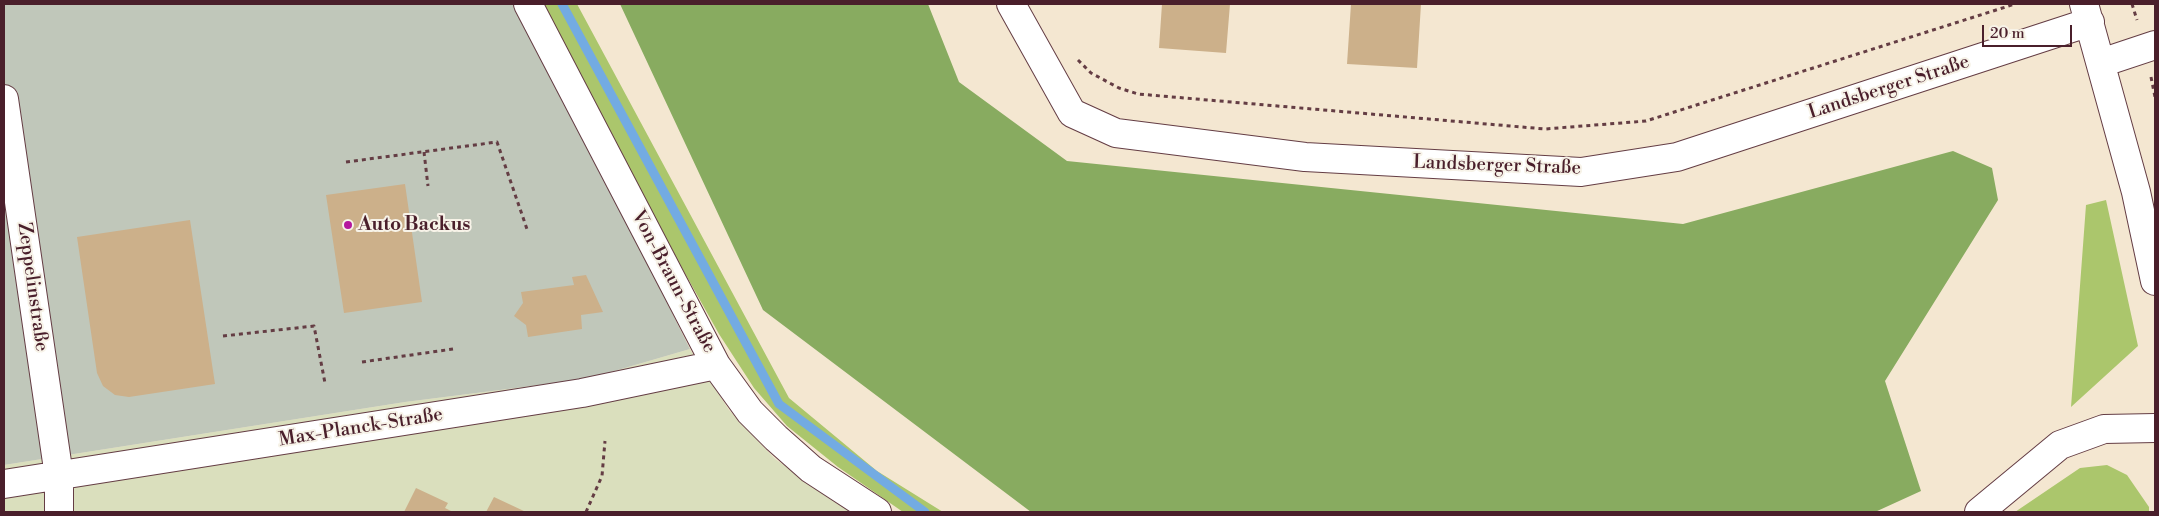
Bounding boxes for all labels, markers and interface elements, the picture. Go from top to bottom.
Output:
scale bar [1984,15,2074,47]
text: 20 m [1990,24,2025,43]
street label: Landsberger Straße [1806,51,1972,125]
street label: Landsberger Straße [1413,152,1581,180]
street label: Von-Braun-Straße [626,207,720,357]
place label: Auto Backus [358,214,470,236]
marker: Auto Backus [342,219,354,231]
street label: Zeppelinstraße [12,221,52,353]
street label: Max-Planck-Straße [277,404,445,452]

